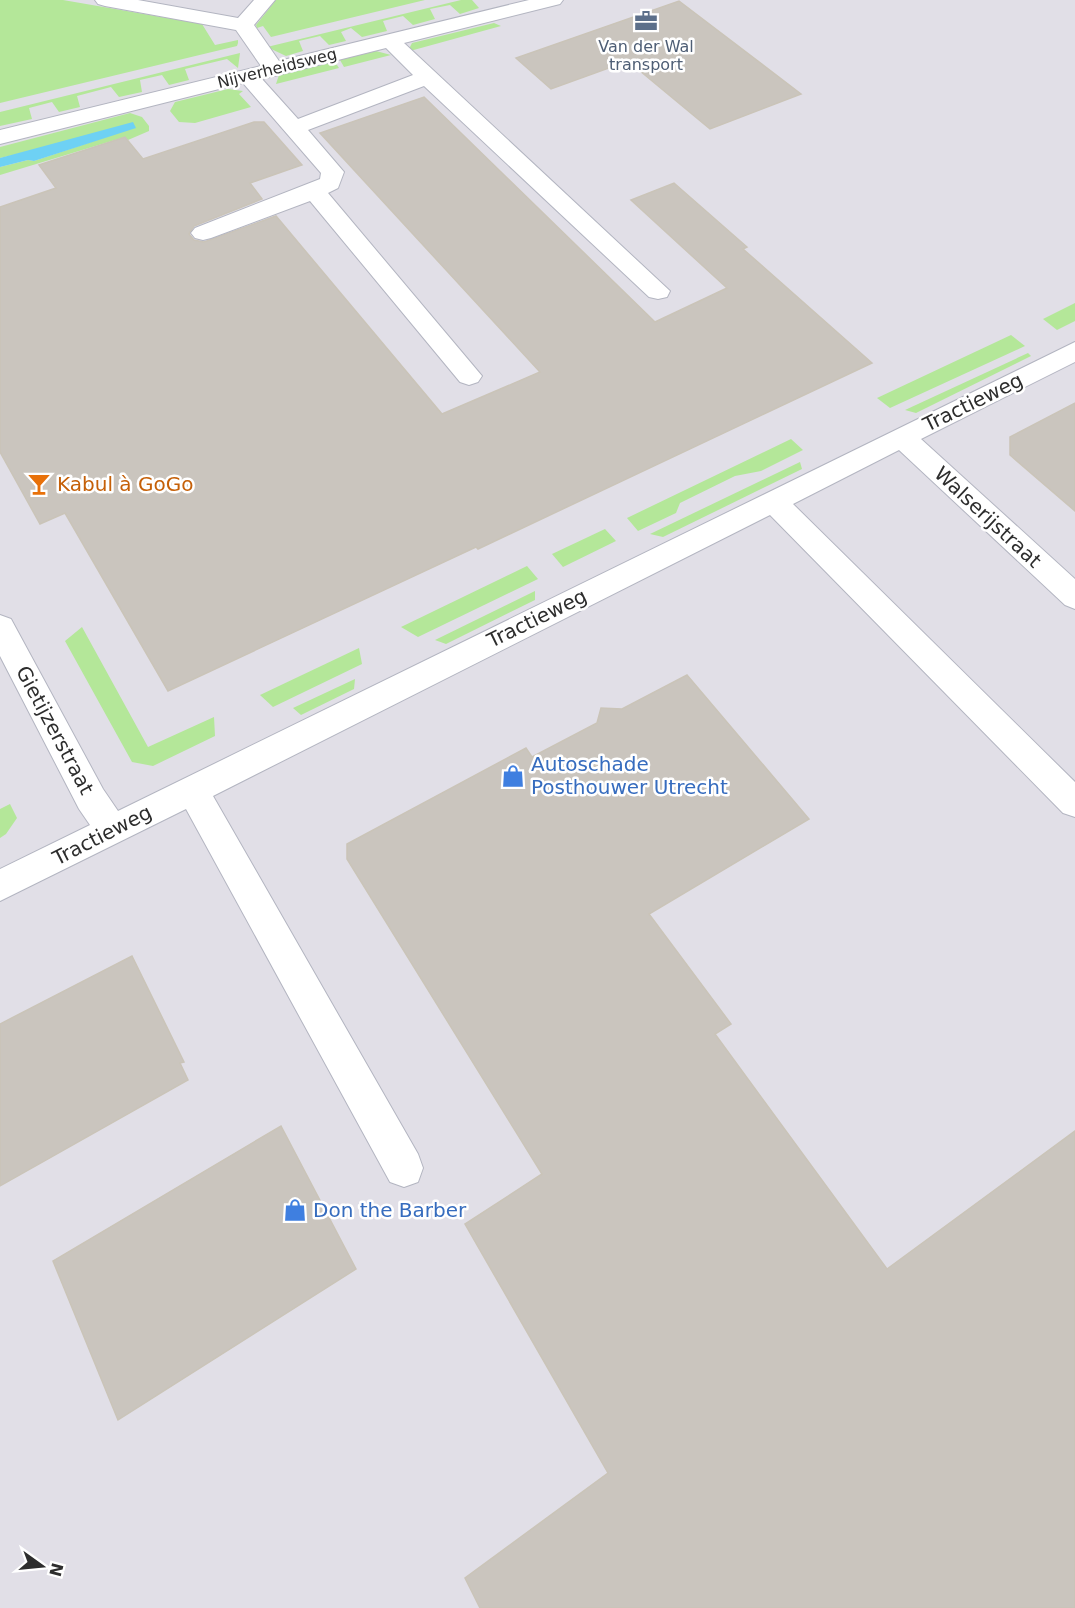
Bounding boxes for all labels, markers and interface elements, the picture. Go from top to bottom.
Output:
office icon: Van der Wal transport [633,8,659,34]
place label: Van der Wal transport [598,37,694,74]
street label: Nijverheidsweg [215,44,339,92]
street label: Tractieweg [918,368,1027,437]
street label: Walserijstraat [930,461,1046,573]
bar icon: Kabul à GoGo [26,471,52,497]
place label: Kabul à GoGo [57,472,193,496]
street label: Tractieweg [482,584,591,653]
street label: Gietijzerstraat [11,662,99,799]
place label: Autoschade Posthouwer Utrecht [531,752,728,799]
shop icon: Autoschade Posthouwer Utrecht [500,763,526,789]
street label: Tractieweg [48,800,155,871]
shop icon: Don the Barber [282,1197,308,1223]
place label: Don the Barber [313,1198,467,1222]
north arrow [12,1536,72,1596]
text: N [45,1561,67,1579]

